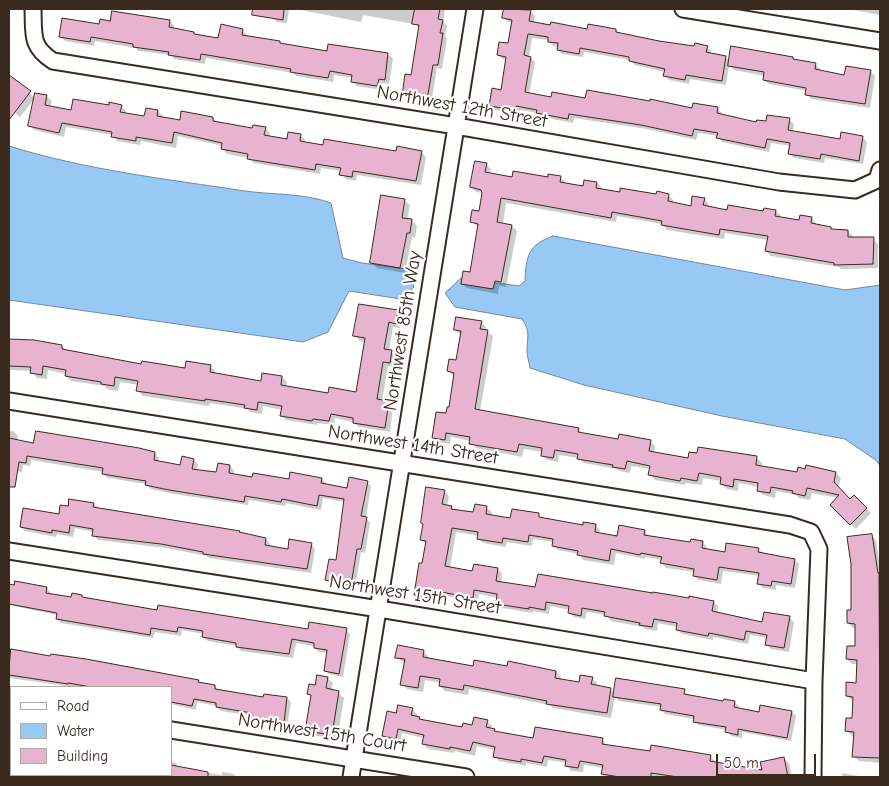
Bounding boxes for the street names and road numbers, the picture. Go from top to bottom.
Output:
street label: Northwest 12th Street [375,81,549,133]
street label: Northwest 85th Way [379,249,427,413]
street label: Northwest 14th Street [326,420,500,470]
street label: Northwest 15th Street [328,570,502,620]
street label: Northwest 15th Court [236,708,408,758]

